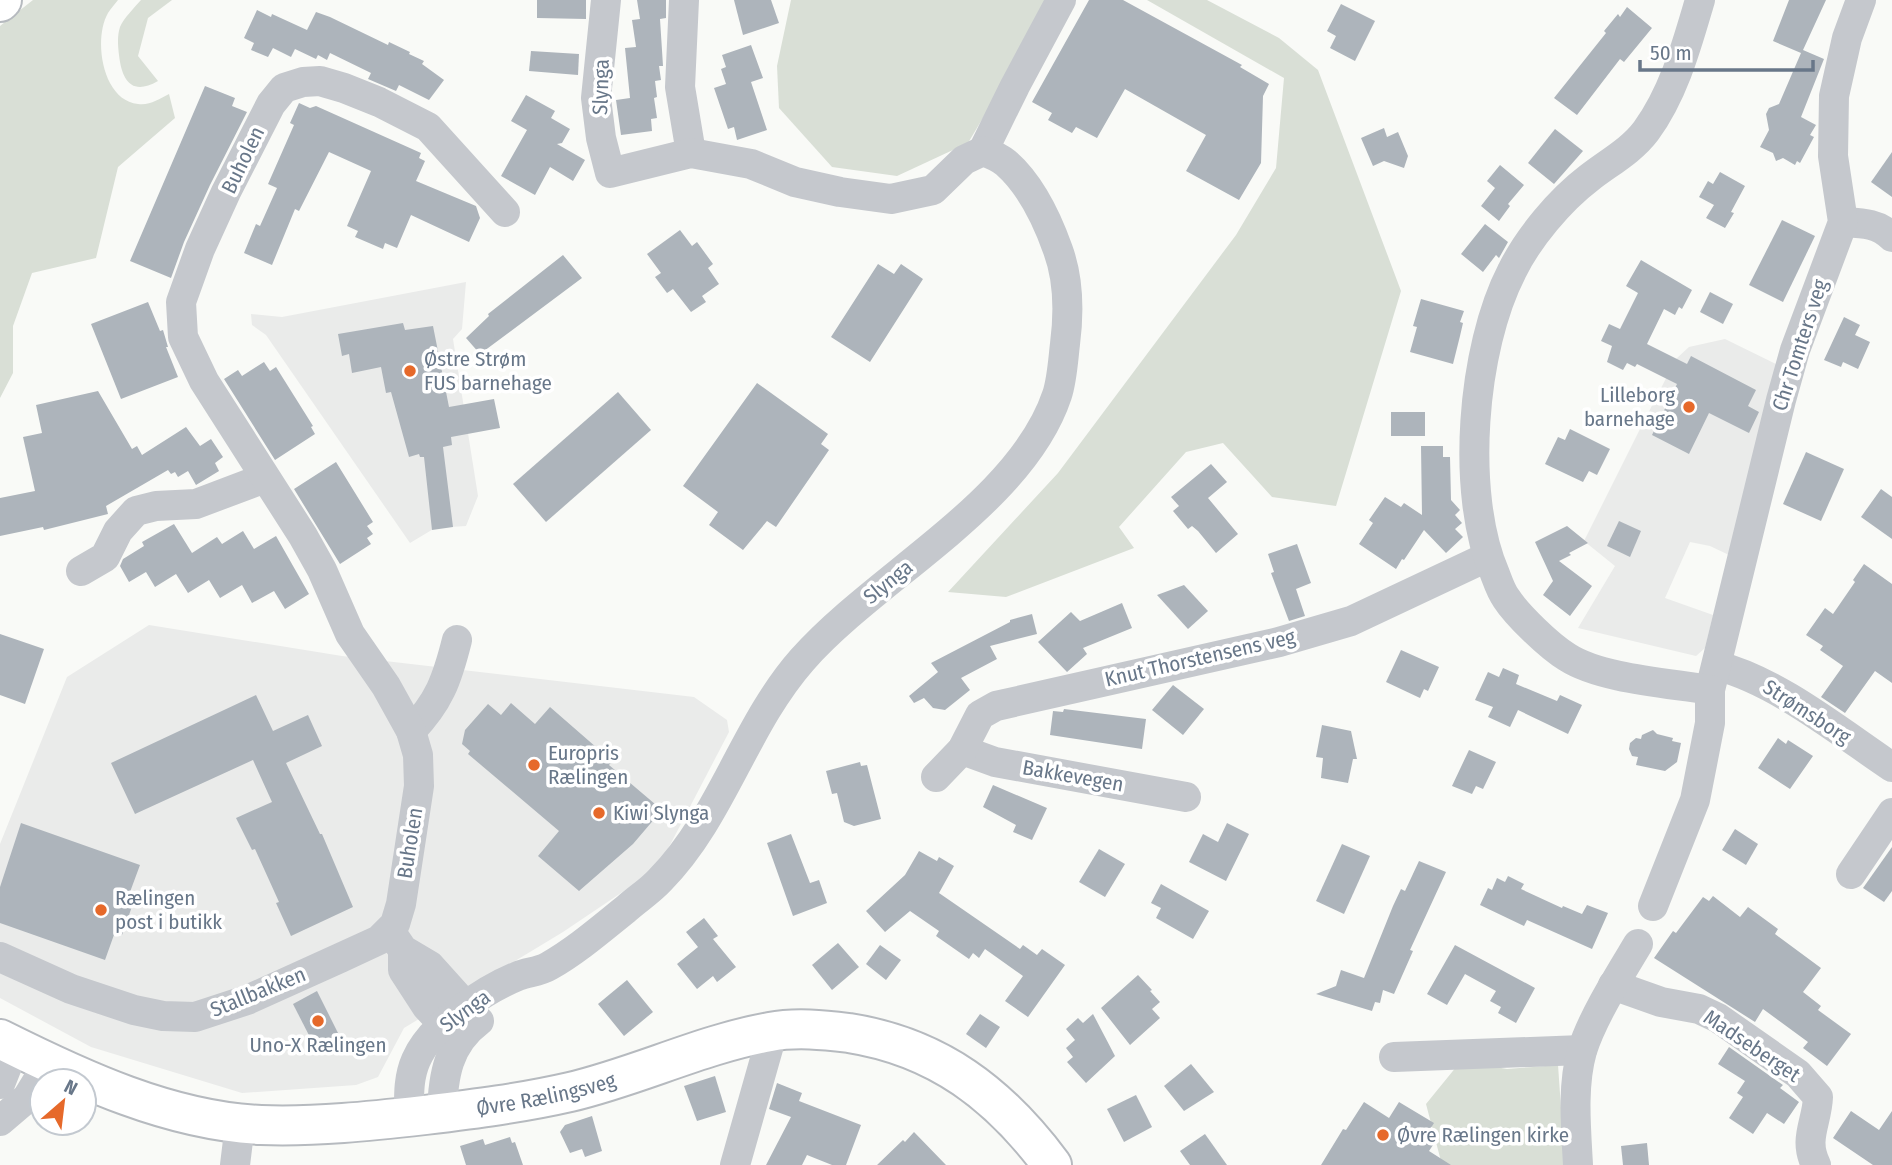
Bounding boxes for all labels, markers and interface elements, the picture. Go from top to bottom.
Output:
scale bar [1640,28,1813,72]
text: 50 m [1650,40,1692,66]
street label: Slynga [587,59,615,115]
street label: Buholen [216,122,270,198]
street label: Chr Tomters veg [1766,276,1834,414]
place label: Østre Strøm FUS barnehage [424,346,552,396]
marker: Østre Strøm FUS barnehage [402,363,418,379]
place label: Lilleborg barnehage [1584,382,1675,432]
marker: Lilleborg barnehage [1681,399,1697,415]
street label: Slynga [858,554,918,610]
street label: Knut Thorstensens veg [1102,623,1298,693]
street label: Strømsborg [1758,674,1856,750]
place label: Europris Rælingen [548,740,628,790]
street label: Bakkevegen [1020,754,1126,798]
marker: Europris Rælingen [526,757,542,773]
place label: Kiwi Slynga [613,800,709,826]
marker: Kiwi Slynga [591,805,607,821]
street label: Buholen [392,806,428,880]
place label: Rælingen post i butikk [115,885,222,935]
marker: Rælingen post i butikk [93,902,109,918]
street label: Stallbakken [207,961,309,1023]
street label: Slynga [435,984,495,1038]
street label: Madseberget [1699,1004,1805,1088]
marker: Uno-X Rælingen [310,1013,326,1029]
place label: Uno-X Rælingen [250,1032,386,1058]
north arrow [28,1067,98,1137]
street label: Øvre Rælingsveg [475,1067,619,1121]
text: N [60,1075,81,1100]
place label: Øvre Rælingen kirke [1397,1122,1569,1148]
marker: Øvre Rælingen kirke [1375,1127,1391,1143]

